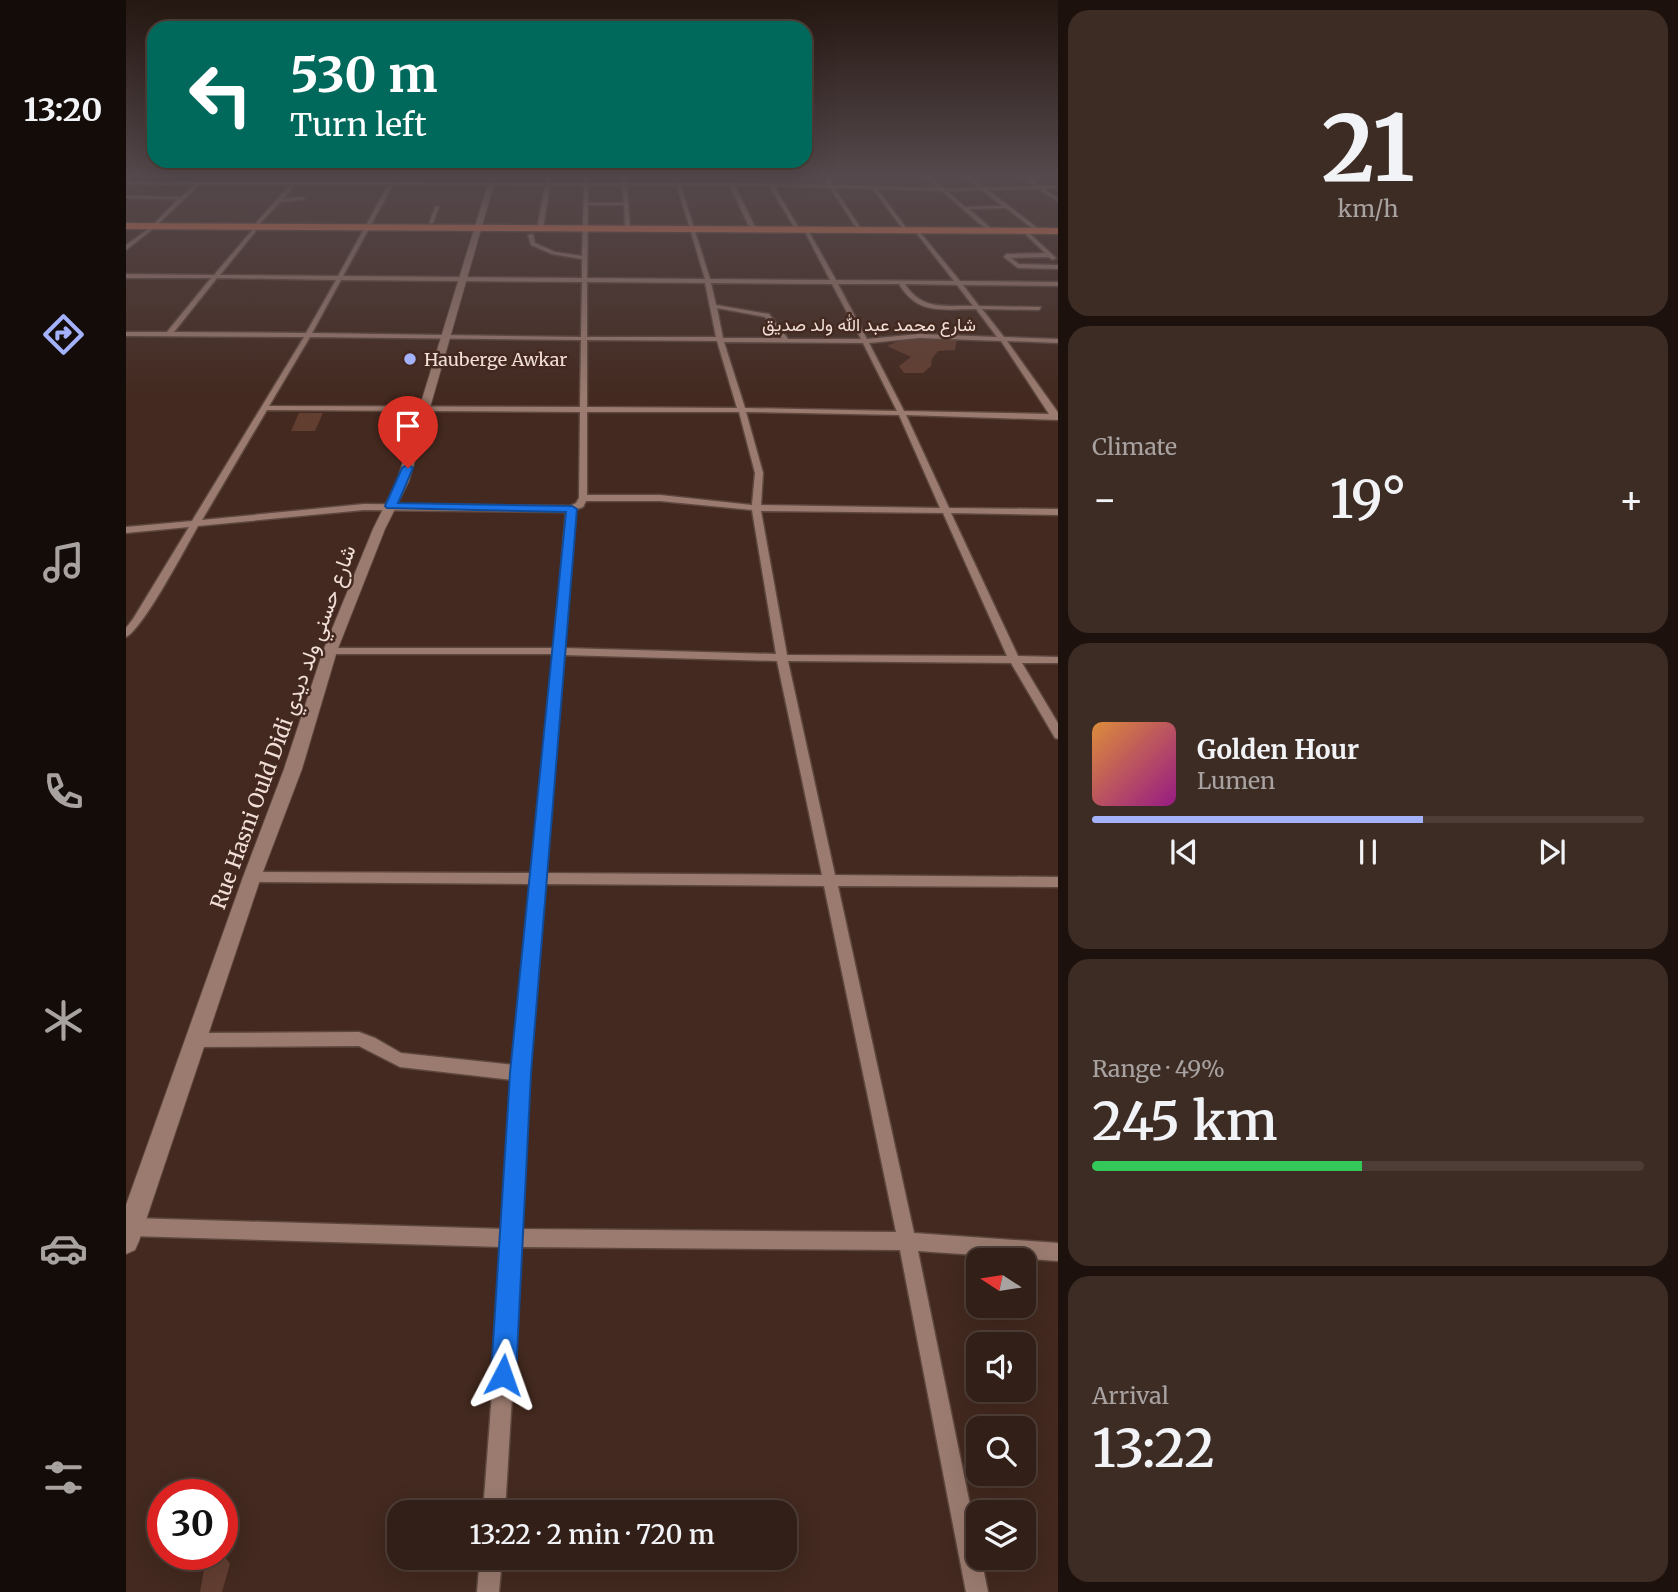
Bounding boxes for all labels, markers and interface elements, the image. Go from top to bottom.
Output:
text: 530 m [290,44,438,105]
icon: left [175,49,266,140]
text: 13:20 [24,90,102,130]
text: 21 [1321,91,1415,206]
text: Turn left [290,105,427,145]
text: km/h [1338,194,1398,223]
icon: directions [39,310,88,359]
street label: شارع محمد عبد الله ولد صديق [762,313,976,337]
place label: Hauberge Awkar [424,348,567,371]
marker: Hauberge Awkar [402,351,418,367]
pin [378,396,438,468]
icon: arrive [389,407,427,445]
text: Climate [1092,432,1177,461]
text: 19° [1330,467,1406,532]
text: − [1092,476,1117,523]
text: + [1619,476,1644,523]
icon: music [39,538,88,587]
street label: Rue Hasni Ould Didi شارع حسني ولد ديدي [204,541,365,914]
text: Golden Hour [1197,733,1359,766]
text: Lumen [1197,766,1275,795]
icon: phone [39,767,88,816]
icon: previous [1165,833,1203,871]
icon: pause [1349,833,1387,871]
icon: next [1533,833,1571,871]
icon: climate [39,996,88,1045]
text: Range · 49% [1092,1054,1225,1083]
text: 245 km [1092,1089,1278,1154]
icon: car [39,1224,88,1273]
north arrow [966,1248,1036,1318]
map controls [966,1248,1036,1570]
button: sound [966,1332,1036,1402]
position arrow [466,1338,540,1412]
text: Arrival [1092,1381,1169,1410]
button: search [966,1416,1036,1486]
text: 13:22 [1092,1416,1215,1481]
icon: filters [39,1453,88,1502]
speed limit sign: 30 [147,1479,238,1570]
button: layers [966,1500,1036,1570]
text: 13:22 · 2 min · 720 m [469,1518,715,1551]

